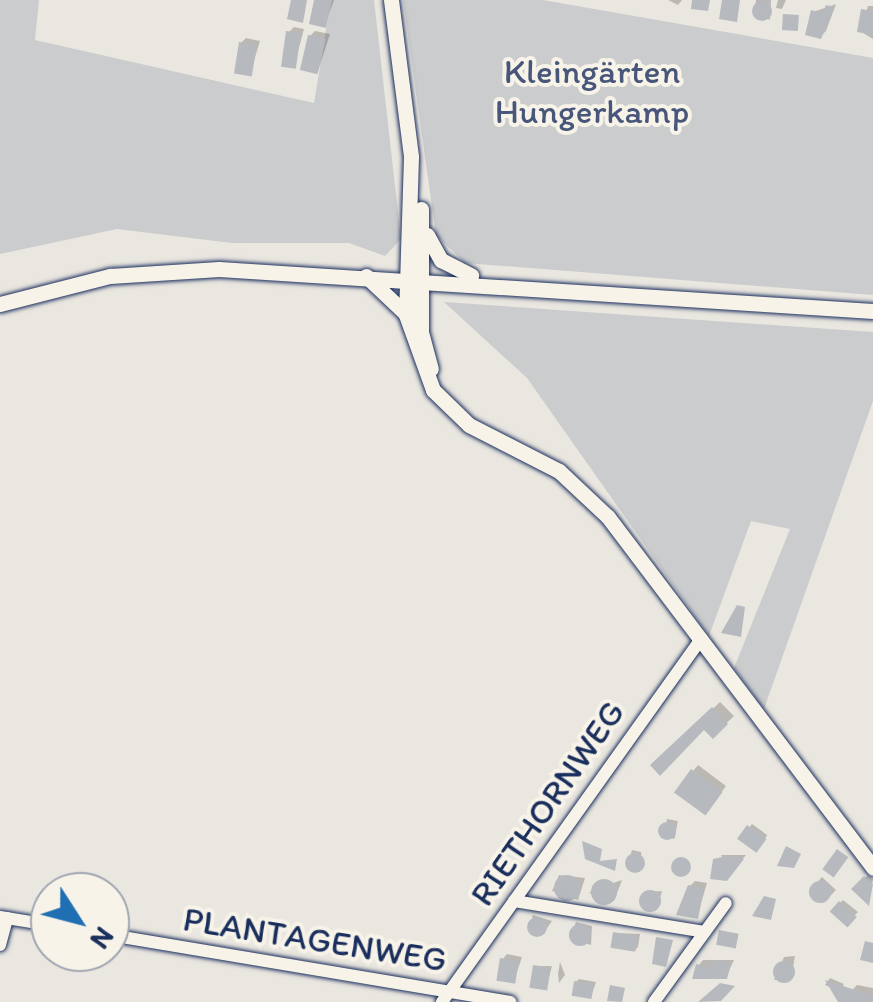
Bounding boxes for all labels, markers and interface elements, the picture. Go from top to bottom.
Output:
park label: Kleingärten Hungerkamp [495,50,689,132]
street label: RIETHORNWEG [461,692,633,914]
north arrow [30,872,130,972]
street label: PLANTAGENWEG [180,897,450,981]
text: N [83,921,122,956]

